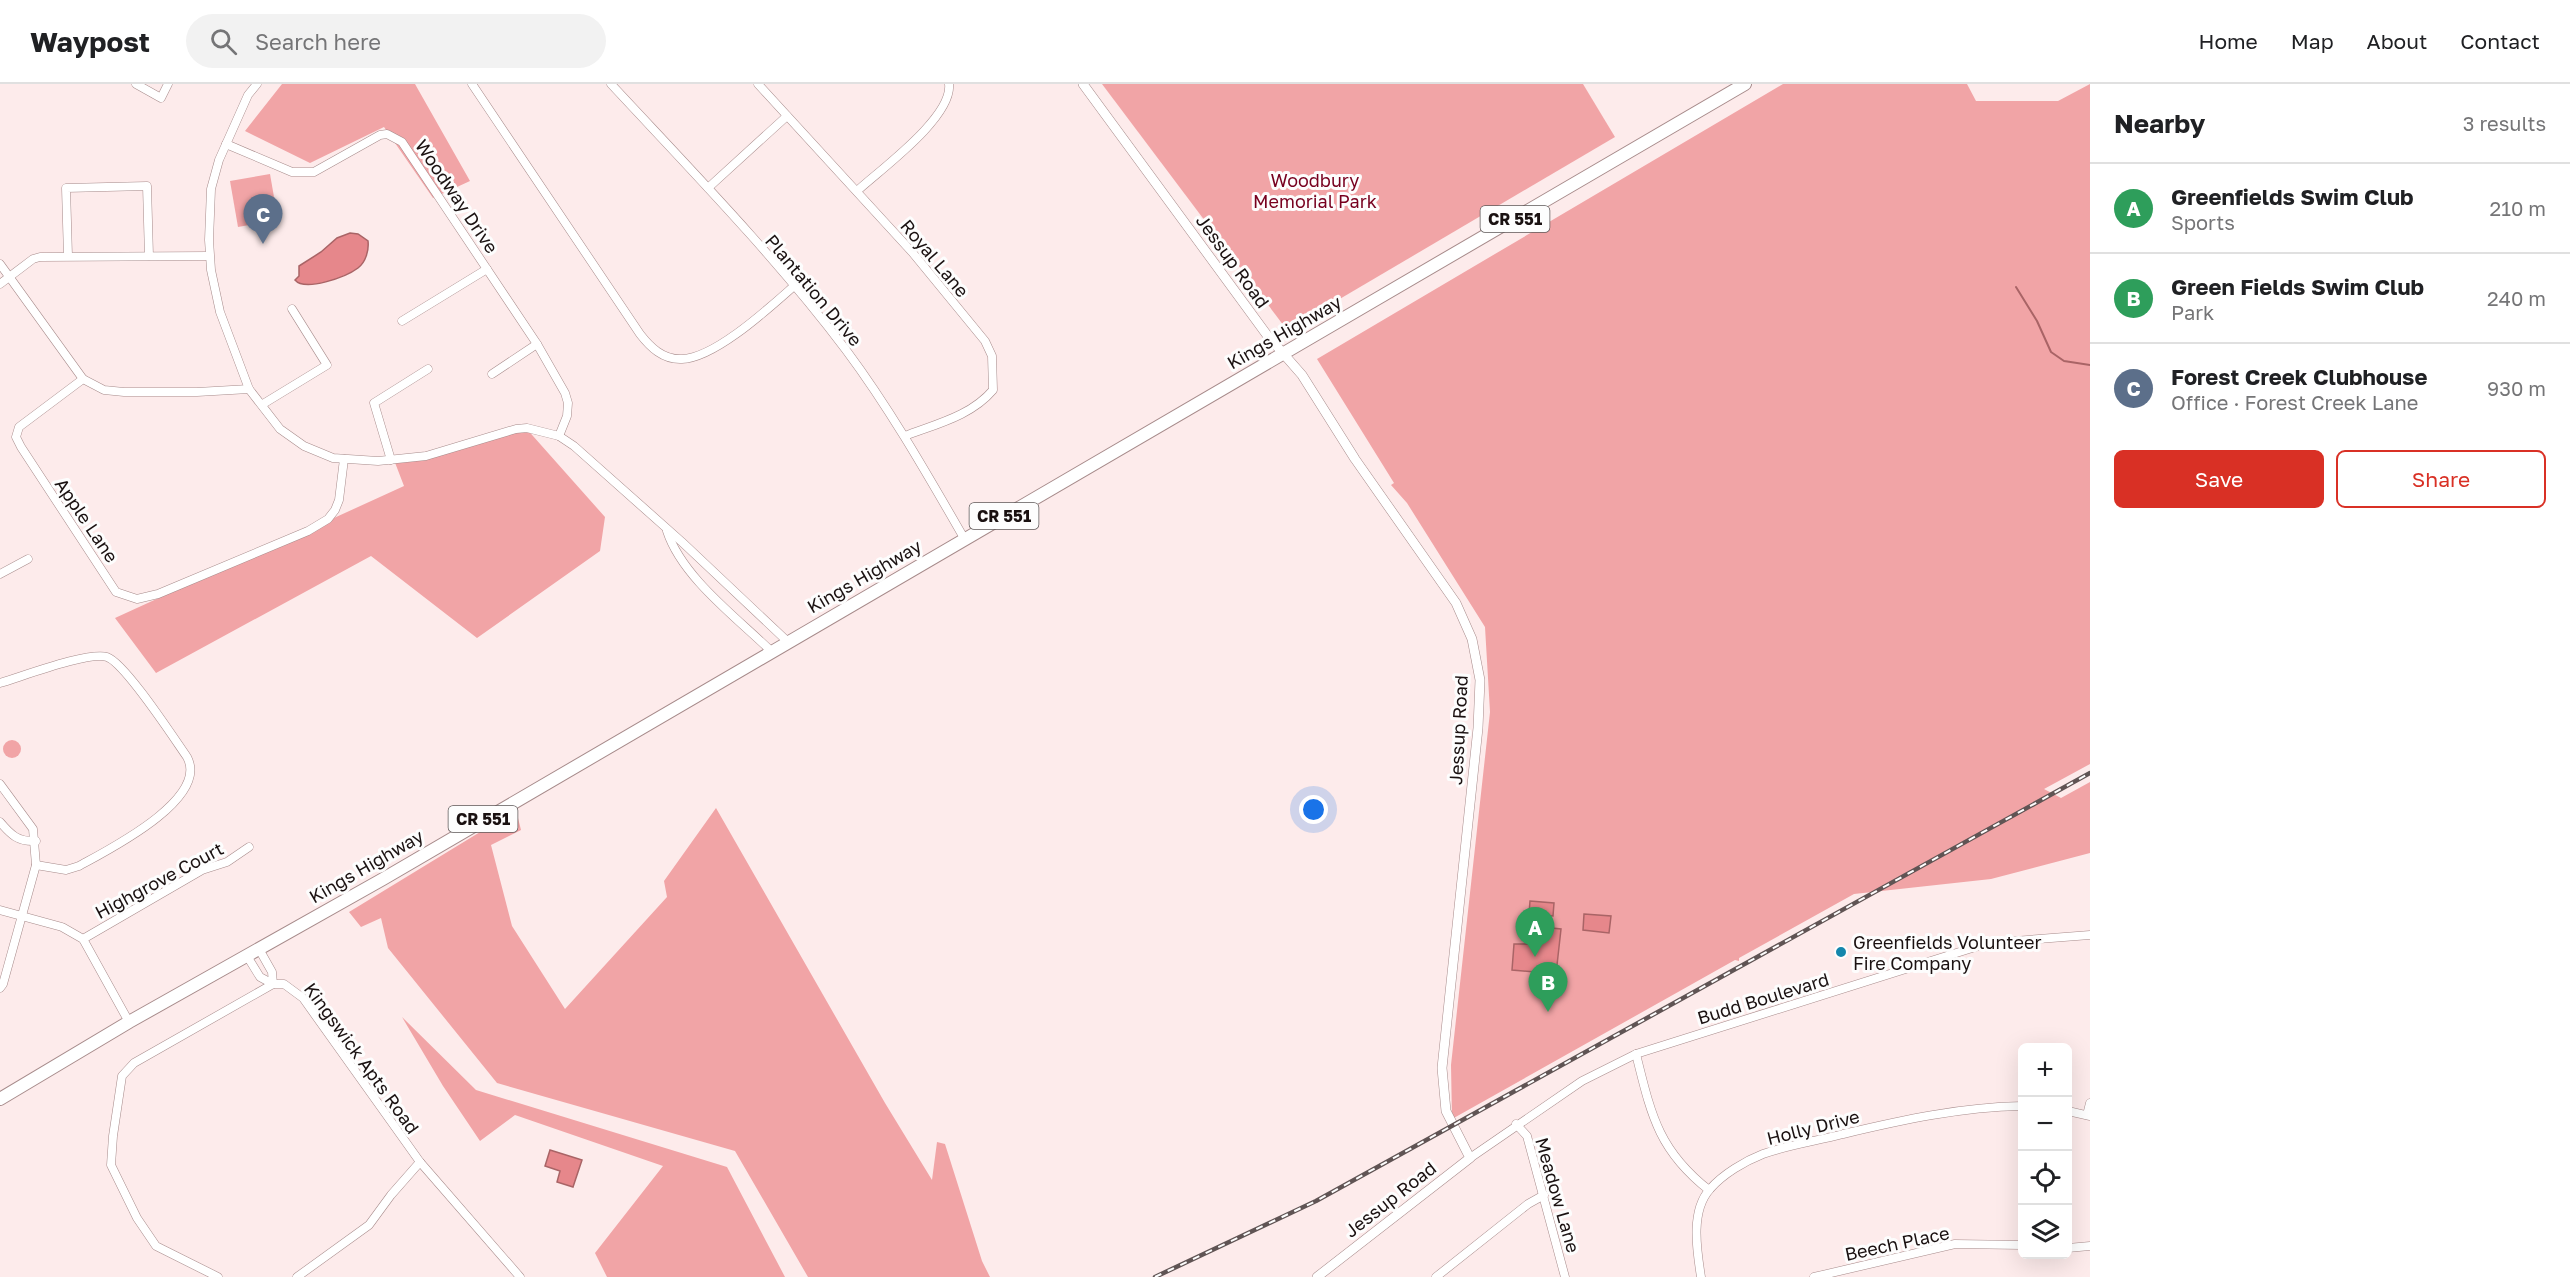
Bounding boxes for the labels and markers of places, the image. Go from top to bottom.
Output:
pin: C [244,194,282,244]
pin: A [1516,908,1555,957]
place label: Greenfields Volunteer Fire Company [1853,931,2041,974]
marker: Greenfields Volunteer Fire Company [1834,945,1848,959]
pin: B [1528,962,1568,1012]

